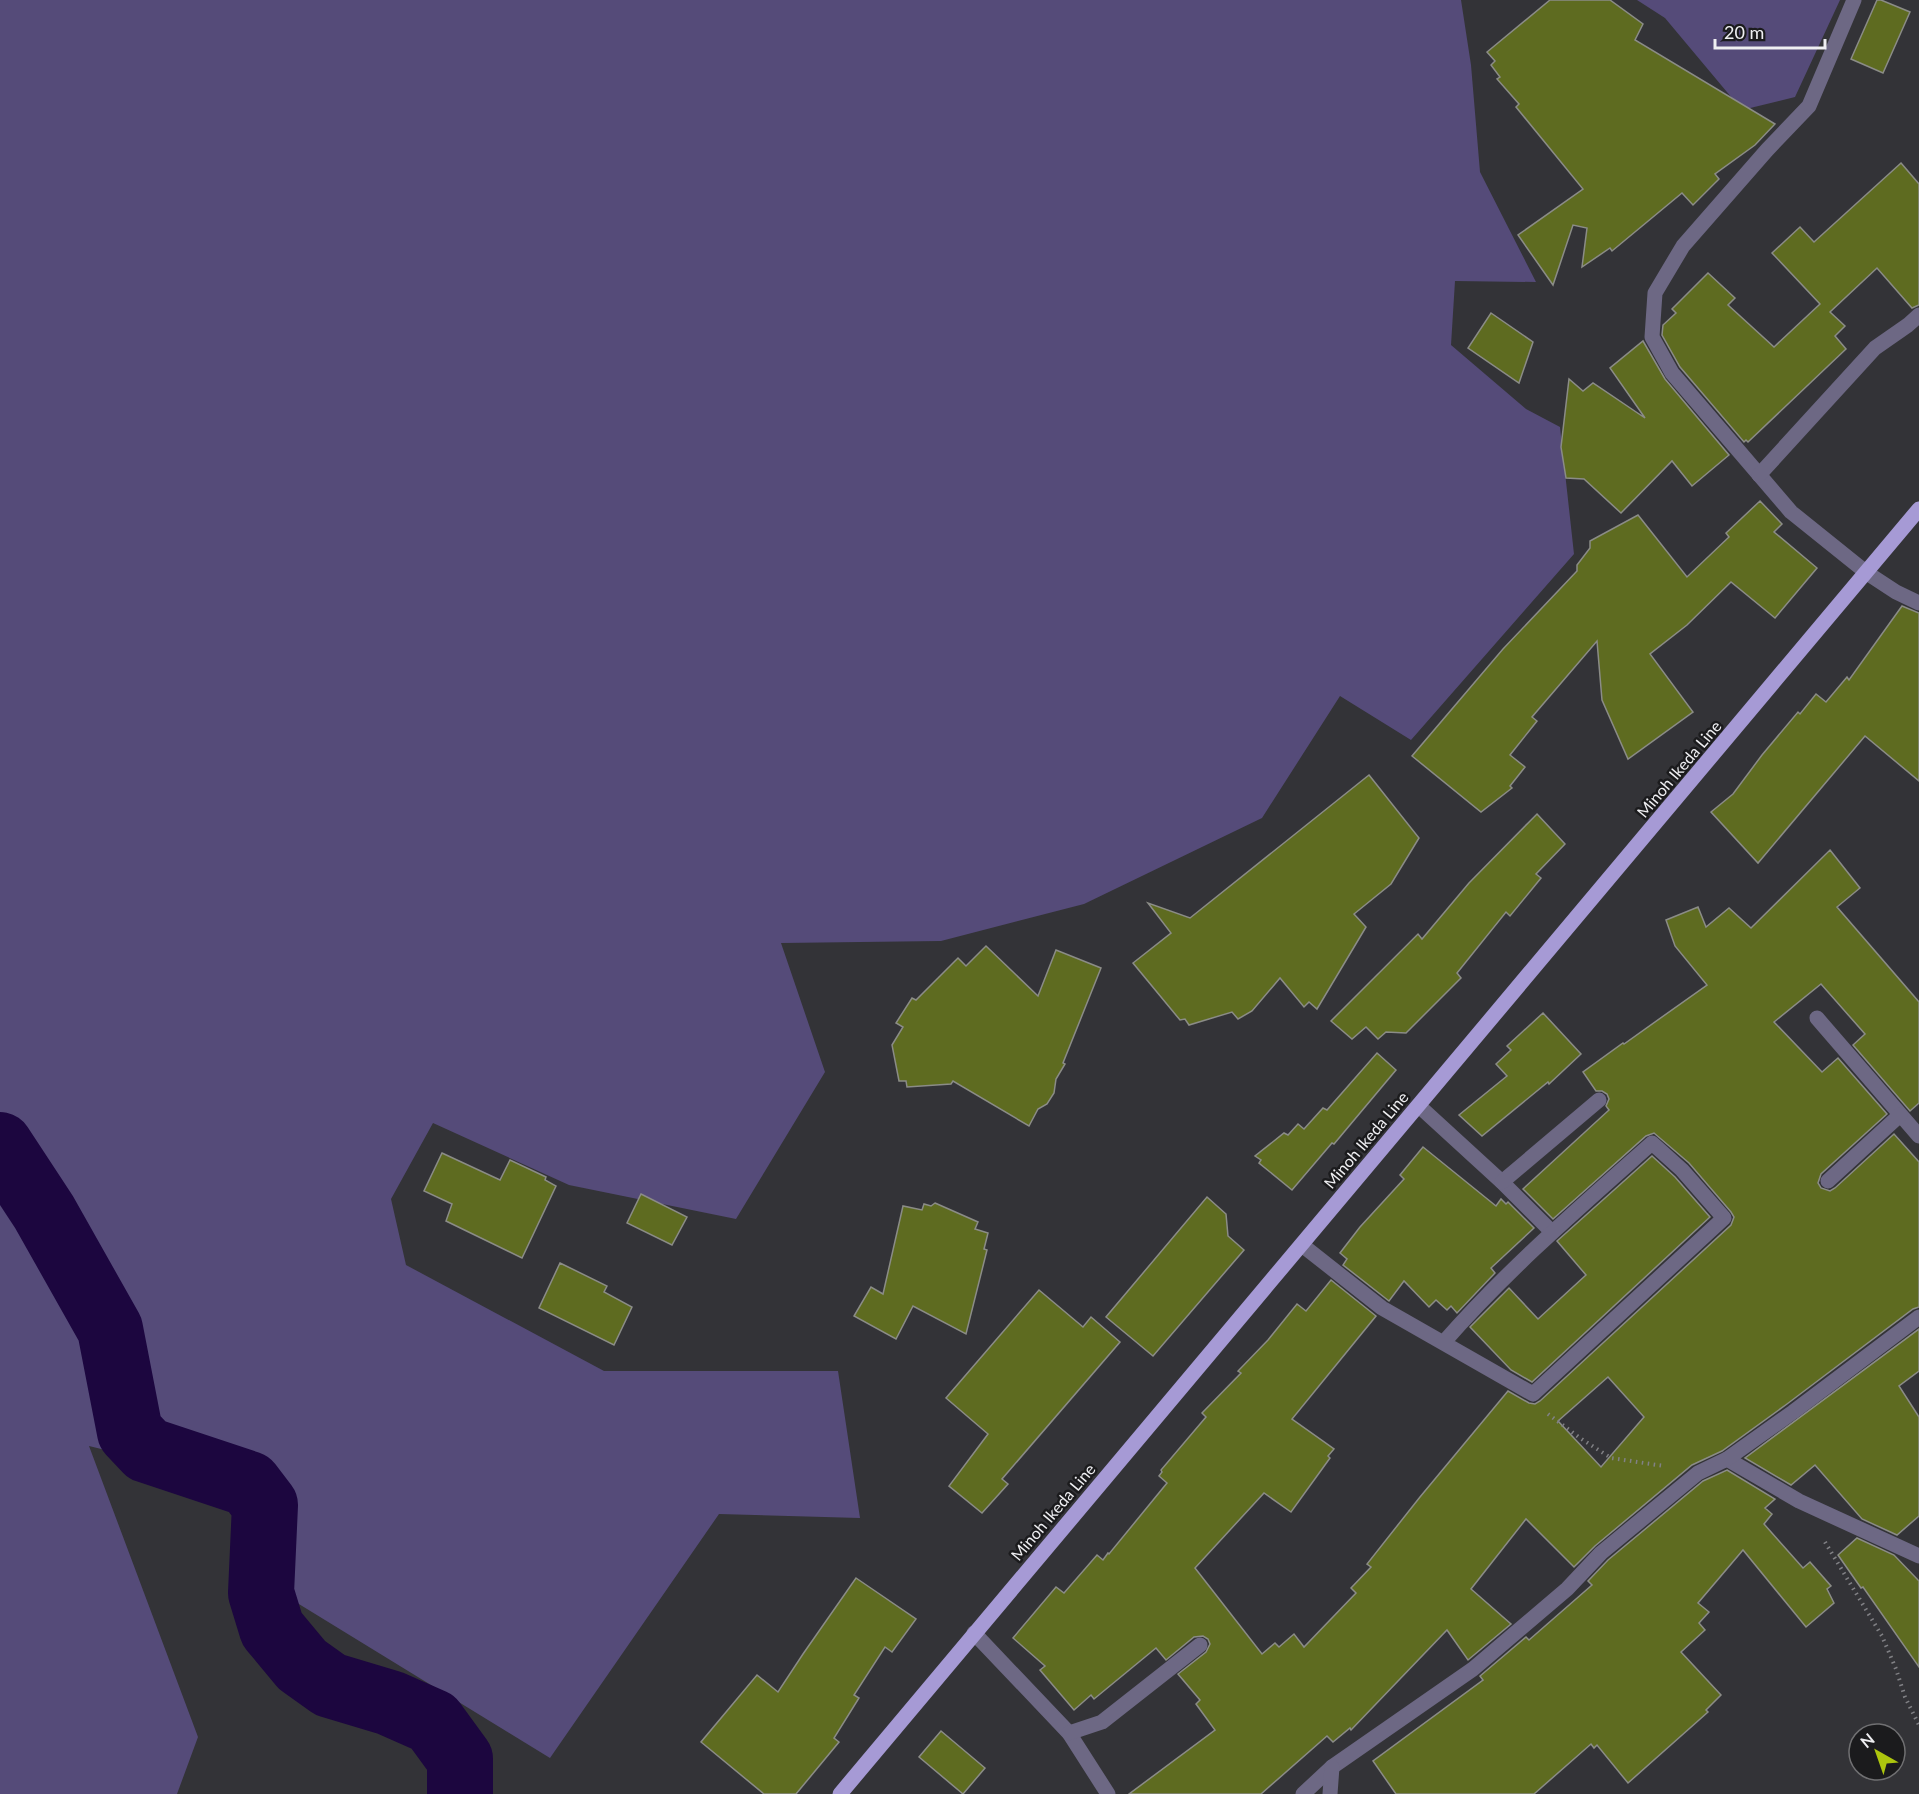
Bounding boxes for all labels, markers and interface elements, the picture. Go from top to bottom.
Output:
scale bar [1715,12,1824,50]
text: 20 m [1724,21,1764,43]
street label: Minoh Ikeda Line [1633,716,1725,821]
street label: Minoh Ikeda Line [1320,1087,1412,1192]
street label: Minoh Ikeda Line [1007,1459,1099,1564]
north arrow [1847,1722,1907,1782]
text: N [1856,1729,1878,1751]

